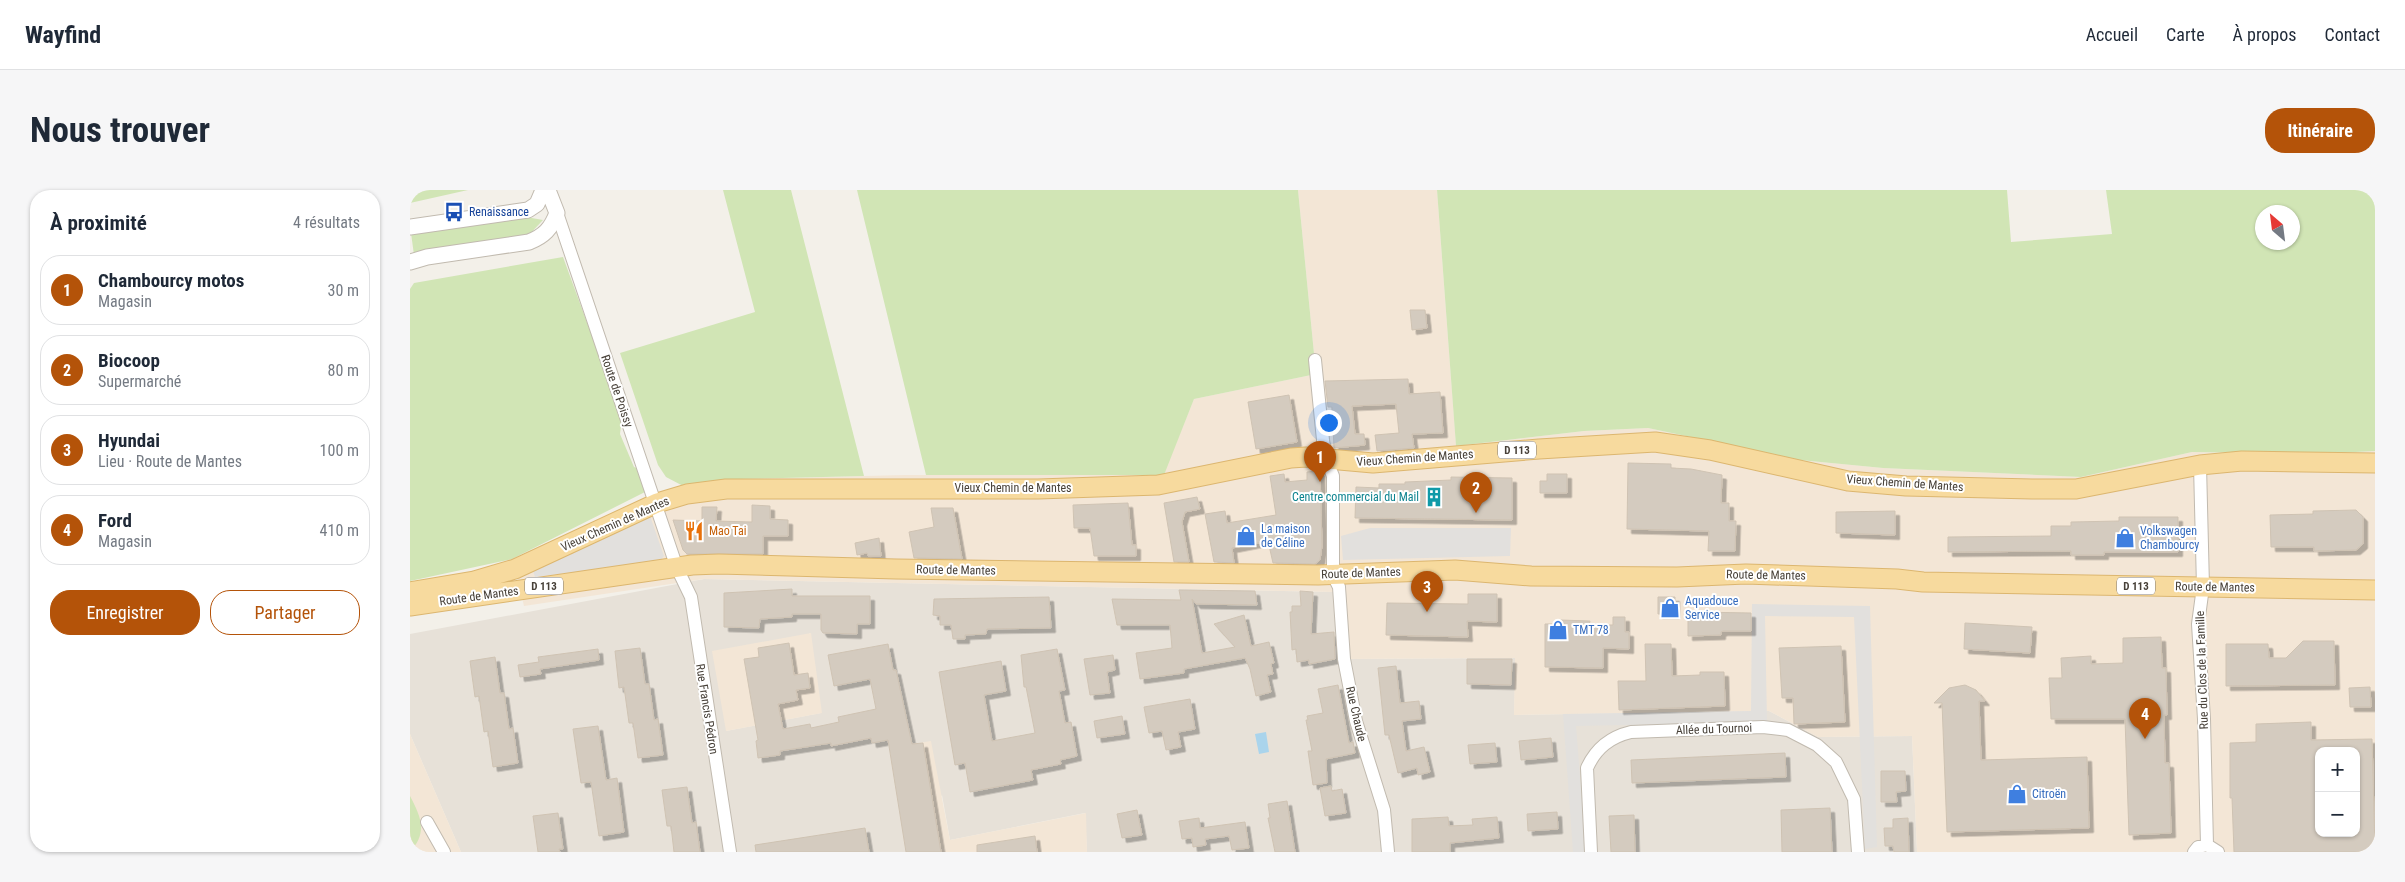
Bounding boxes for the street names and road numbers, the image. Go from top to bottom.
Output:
street label: Route de Poissy [598,353,636,429]
road number: D 113 [1498,442,1536,458]
street label: Vieux Chemin de Mantes [1356,447,1474,469]
street label: Vieux Chemin de Mantes [1846,472,1964,494]
street label: Vieux Chemin de Mantes [954,481,1072,495]
street label: Vieux Chemin de Mantes [559,494,671,554]
street label: Route de Mantes [916,562,996,578]
street label: Route de Mantes [1321,565,1401,581]
street label: Route de Mantes [1726,567,1806,583]
road number: D 113 [525,578,563,594]
road number: D 113 [2117,578,2155,594]
street label: Route de Mantes [2175,579,2255,595]
street label: Route de Mantes [439,584,519,608]
street label: Rue du Clos de la Famille [2193,610,2211,730]
street label: Rue Francis Pédron [693,663,721,755]
street label: Rue Chaude [1343,685,1369,743]
street label: Allée du Tournoi [1676,721,1752,737]

